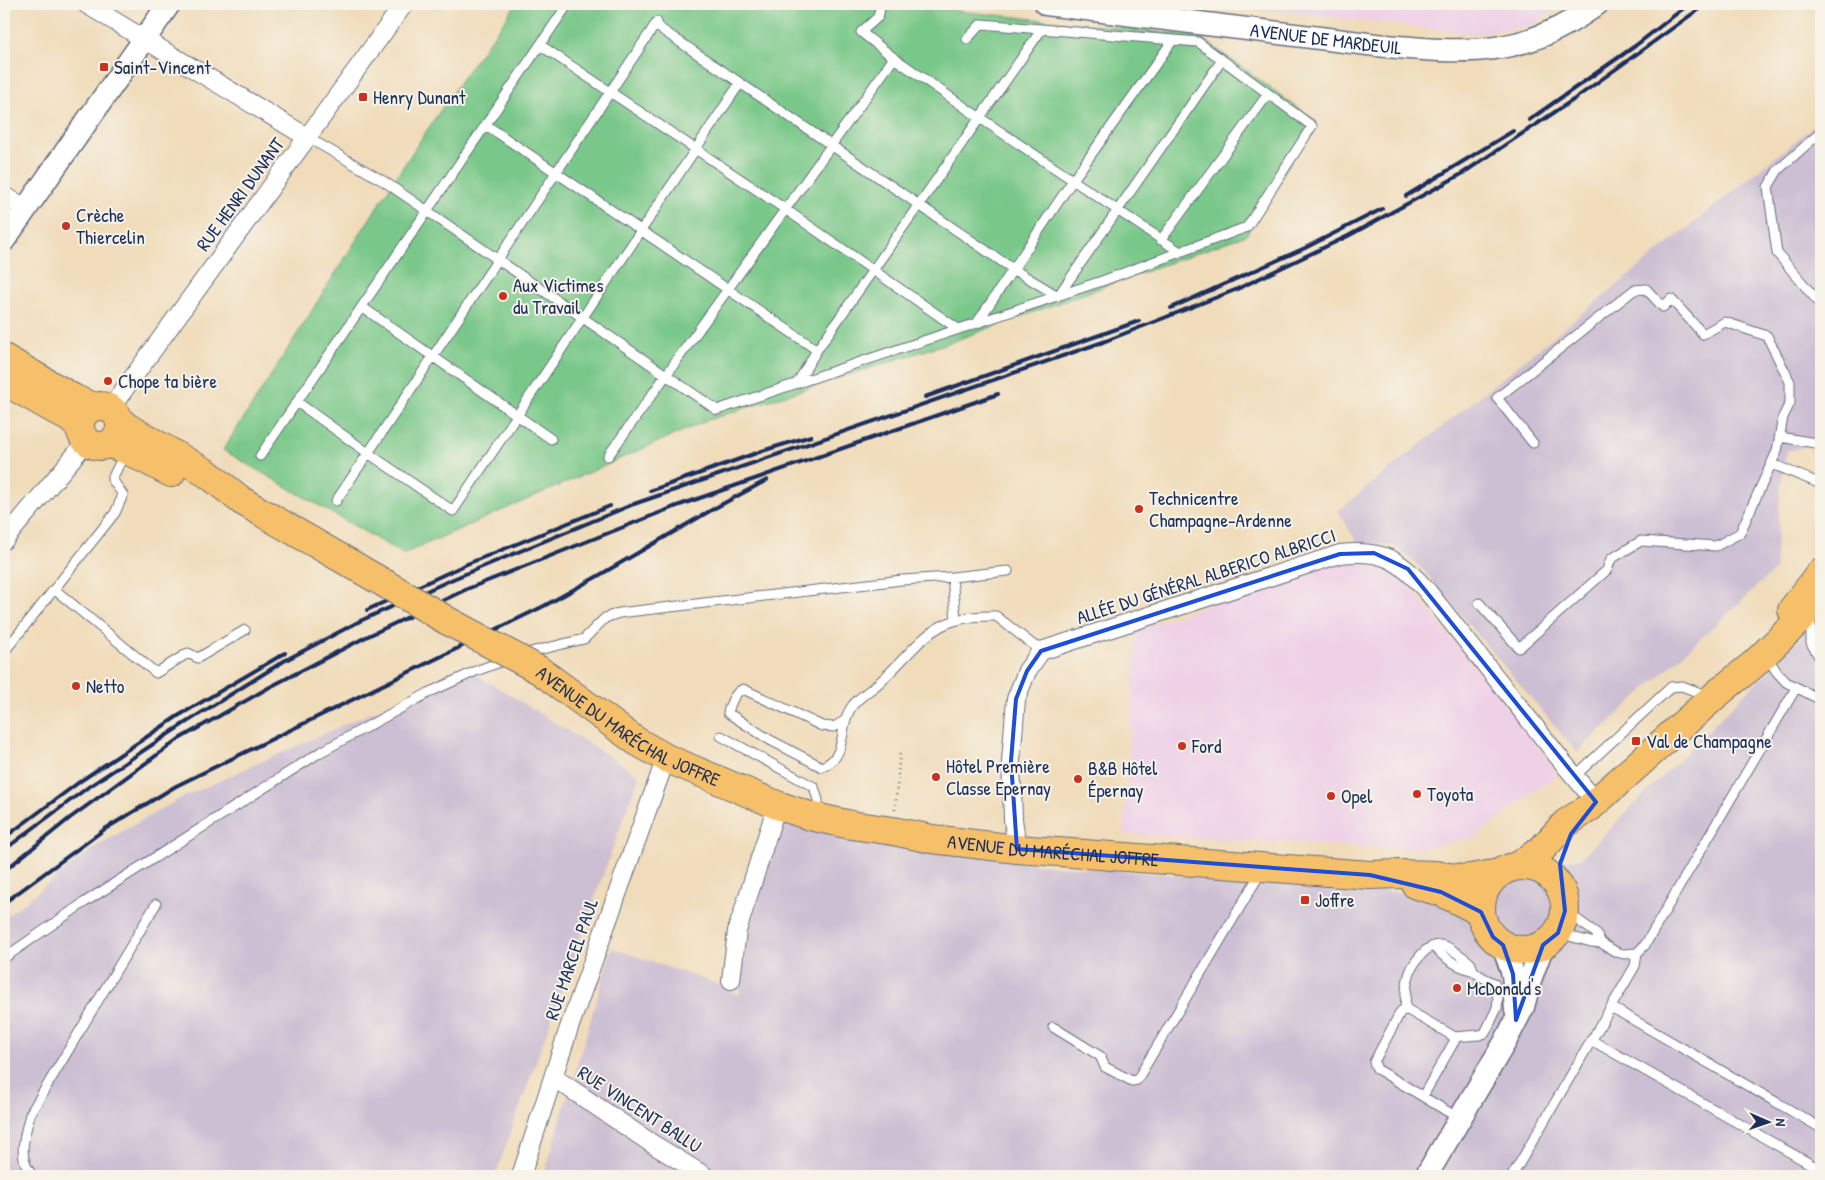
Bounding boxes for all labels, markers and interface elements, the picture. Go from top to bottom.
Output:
street label: AVENUE DE MARDEUIL [1249,16,1403,60]
place label: Saint-Vincent [114,54,211,80]
marker: Saint-Vincent [98,61,110,73]
place label: Henry Dunant [373,84,466,110]
marker: Henry Dunant [357,91,369,103]
street label: RUE HENRI DUNANT [190,131,291,256]
place label: Crèche Thiercelin [76,202,145,250]
marker: Crèche Thiercelin [60,220,72,232]
place label: Aux Victimes du Travail [513,272,604,320]
marker: Aux Victimes du Travail [497,290,509,302]
place label: Chope ta bière [118,368,217,394]
marker: Chope ta bière [102,375,114,387]
place label: Technicentre Champagne-Ardenne [1149,485,1292,533]
marker: Technicentre Champagne-Ardenne [1133,503,1145,515]
street label: ALLÉE DU GÉNÉRAL ALBERICO ALBRICCI [1073,522,1339,630]
street label: AVENUE DU MARÉCHAL JOFFRE [531,659,724,793]
place label: Netto [86,673,125,699]
marker: Netto [70,680,82,692]
place label: Val de Champagne [1646,728,1772,754]
place label: Ford [1191,733,1222,759]
marker: Val de Champagne [1630,735,1642,747]
marker: Ford [1176,740,1188,752]
place label: Hôtel Première Classe Epernay [946,753,1051,801]
place label: B&B Hôtel Épernay [1088,755,1158,803]
marker: Hôtel Première Classe Epernay [930,771,942,783]
marker: B&B Hôtel Épernay [1072,773,1084,785]
place label: Toyota [1427,781,1474,807]
place label: Opel [1341,783,1373,809]
marker: Toyota [1411,788,1423,800]
marker: Opel [1325,790,1337,802]
street label: AVENUE DU MARÉCHAL JOFFRE [946,828,1160,872]
place label: Joffre [1315,887,1355,913]
marker: Joffre [1299,894,1311,906]
street label: RUE MARCEL PAUL [538,895,604,1023]
place label: McDonald's [1467,975,1541,1001]
marker: McDonald's [1451,982,1463,994]
street label: RUE VINCENT BALLU [573,1059,707,1159]
north arrow [1742,1098,1792,1148]
text: N [1772,1118,1791,1127]

